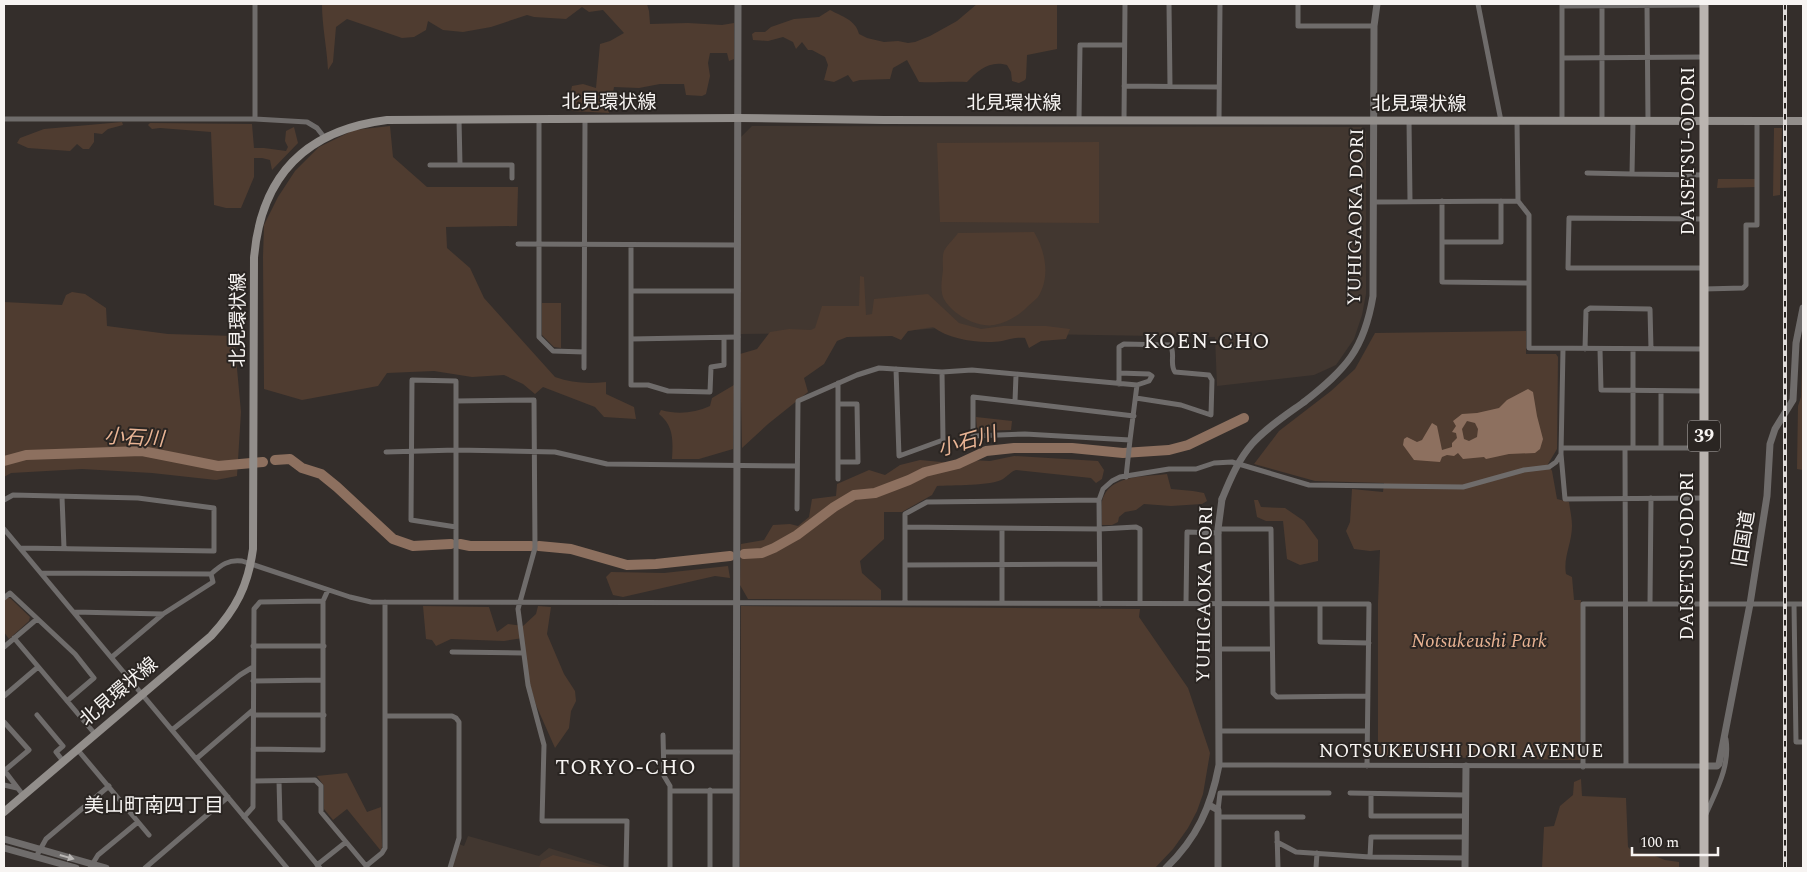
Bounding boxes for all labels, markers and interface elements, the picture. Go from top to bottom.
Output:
street label: DAISETSU-ODORI [1674,66,1703,236]
street label: 北見環状線 [561,88,657,117]
street label: 北見環状線 [966,89,1062,118]
street label: 北見環状線 [1371,90,1467,119]
street label: YUHIGAOKA DORI [1340,128,1372,306]
street label: 北見環状線 [224,272,253,368]
district label: KOEN-CHO [1144,326,1270,358]
water label: 小石川 [934,419,1002,465]
water label: 小石川 [103,421,167,455]
road number: 39 [1688,421,1720,452]
street label: DAISETSU-ODORI [1673,471,1702,641]
street label: YUHIGAOKA DORI [1189,505,1221,683]
street label: 旧国道 [1725,509,1763,569]
park label: Notsukeushi Park [1411,627,1547,656]
street label: 北見環状線 [73,650,165,734]
street label: NOTSUKEUSHI DORI AVENUE [1319,737,1603,766]
district label: TORYO-CHO [555,752,697,784]
district label: 美山町南四丁目 [84,791,224,821]
scale bar [1632,824,1718,856]
text: 100 m [1640,831,1679,854]
one-way arrow [60,854,75,862]

